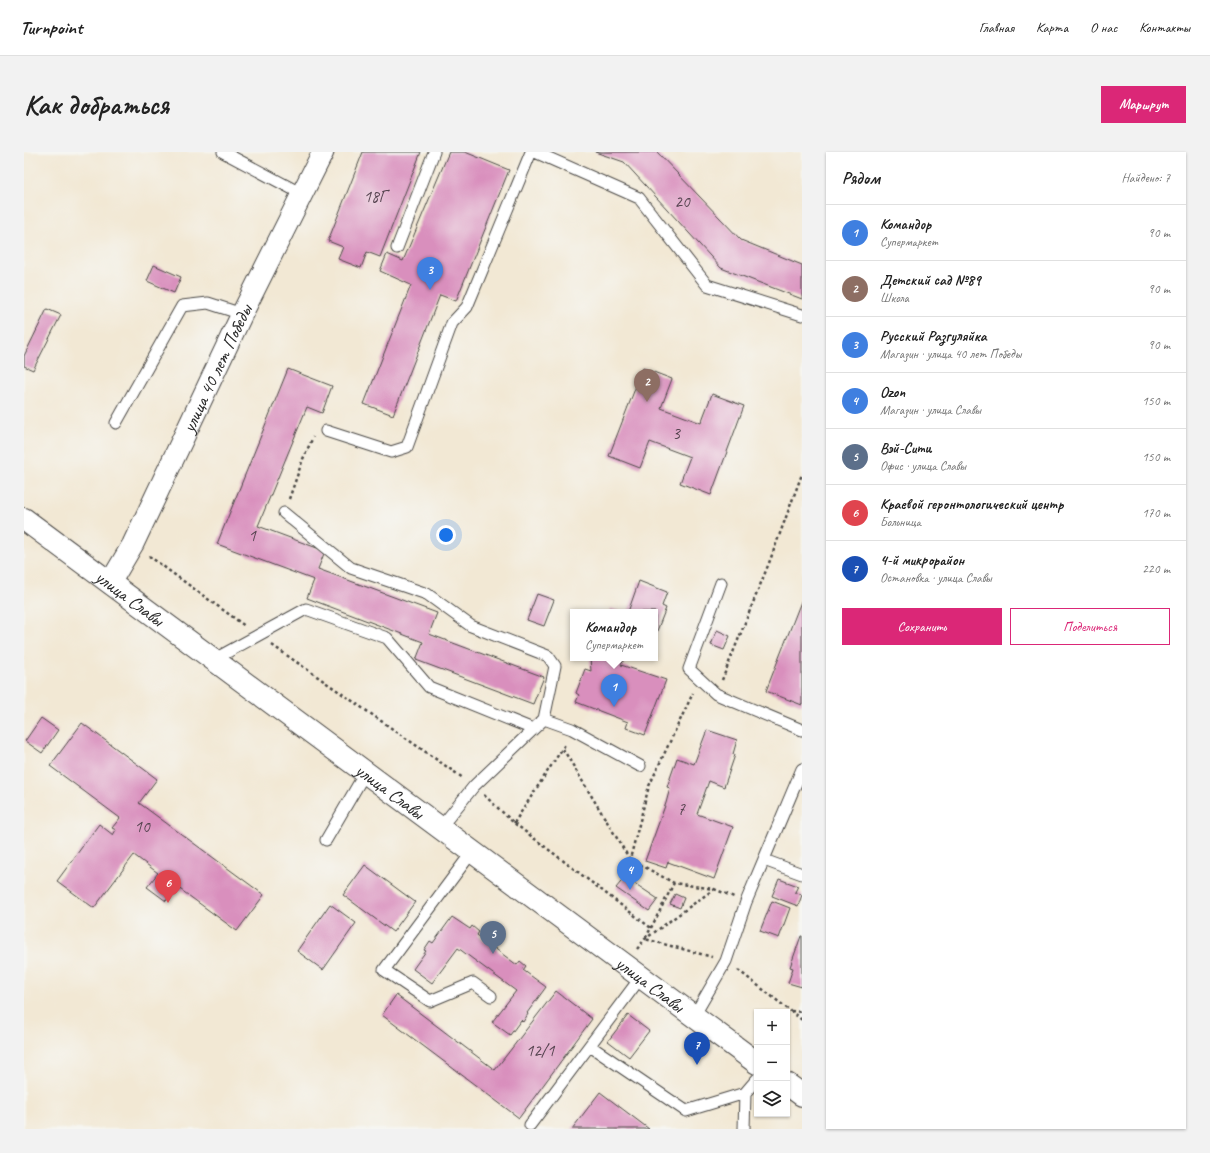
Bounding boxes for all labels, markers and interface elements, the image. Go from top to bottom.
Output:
text: Turnpoint [20,16,82,40]
text: Главная [979,19,1014,36]
text: Карта [1036,19,1068,36]
text: О нас [1090,19,1117,36]
text: Контакты [1139,19,1190,36]
button: Маршрут [1101,86,1186,123]
text: Как добраться [24,87,169,122]
text: Рядом [842,168,880,189]
text: Найдено: 7 [1122,170,1170,186]
house number: 18Г [363,186,390,207]
house number: 20 [674,191,691,212]
text: Командор [880,215,931,234]
text: 1 [852,225,858,241]
text: 90 m [1148,225,1170,241]
text: Супермаркет [880,234,938,250]
pin: 3 [417,257,443,290]
text: Детский сад №89 [880,271,981,290]
text: 2 [852,281,858,297]
text: 90 m [1148,281,1170,297]
text: Школа [880,290,909,306]
street label: улица 40 лет Победы [176,299,259,437]
text: Русский Разгуляйка [880,327,986,346]
text: 3 [852,337,858,353]
text: 90 m [1148,337,1170,353]
text: Магазин · улица 40 лет Победы [880,346,1021,362]
pin: 2 [634,369,660,402]
text: Ozon [880,383,905,402]
text: 4 [852,393,858,409]
text: 150 m [1142,393,1170,409]
text: Магазин · улица Славы [880,402,981,418]
house number: 3 [672,423,681,444]
text: Вэй-Сити [880,439,932,458]
text: 5 [852,449,858,465]
text: 150 m [1142,449,1170,465]
text: Офис · улица Славы [880,458,966,474]
text: Краевой геронтологический центр [880,495,1063,514]
text: 6 [852,505,858,521]
text: 170 m [1142,505,1170,521]
text: Больница [880,514,921,530]
house number: 1 [248,525,257,546]
your location [436,525,456,545]
text: 4-й микрорайон [880,551,964,570]
text: 7 [852,561,858,577]
text: 220 m [1142,561,1170,577]
street label: улица Славы [90,565,170,633]
text: Остановка · улица Славы [880,570,992,586]
button: Сохранить [842,608,1002,645]
button: Поделиться [1010,608,1170,645]
popup [570,609,658,661]
text: Командор [585,618,636,637]
text: Супермаркет [585,637,643,653]
pin: 1 [601,674,627,707]
street label: улица Славы [350,758,430,826]
house number: 7 [677,799,686,820]
house number: 10 [134,816,151,837]
pin: 4 [617,857,643,890]
pin: 6 [155,870,181,903]
pin: 5 [480,921,506,954]
street label: улица Славы [610,951,690,1019]
map controls [754,1009,790,1117]
button: + [754,1009,790,1045]
pin: 7 [684,1032,710,1065]
house number: 12/1 [526,1040,556,1061]
button: − [754,1045,790,1081]
button: layers [754,1081,790,1117]

